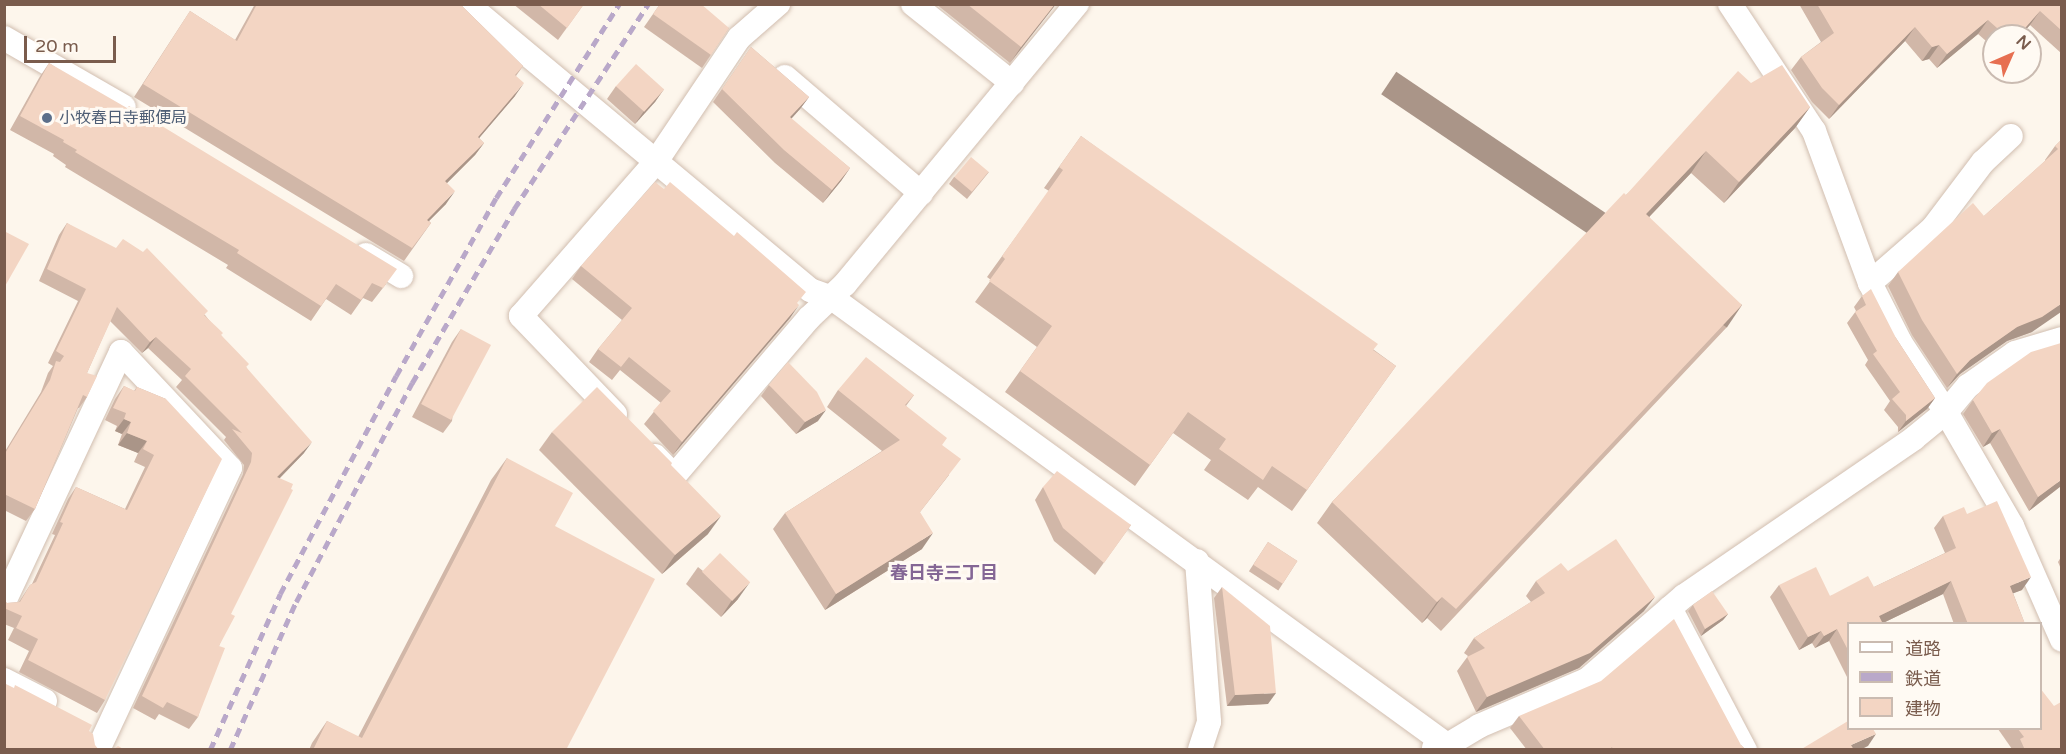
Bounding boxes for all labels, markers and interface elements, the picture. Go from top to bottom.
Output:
scale bar [27,24,118,62]
north arrow [1982,24,2042,84]
text: N [2012,31,2035,54]
text: 20 m [35,35,79,57]
place label: 小牧春日寺郵便局 [59,108,187,128]
marker: 小牧春日寺郵便局 [40,111,54,125]
district label: 春日寺三丁目 [890,562,998,584]
legend [1847,622,2042,730]
text: 道路 [1905,638,1941,660]
text: 鉄道 [1905,668,1941,690]
text: 建物 [1905,698,1941,720]

